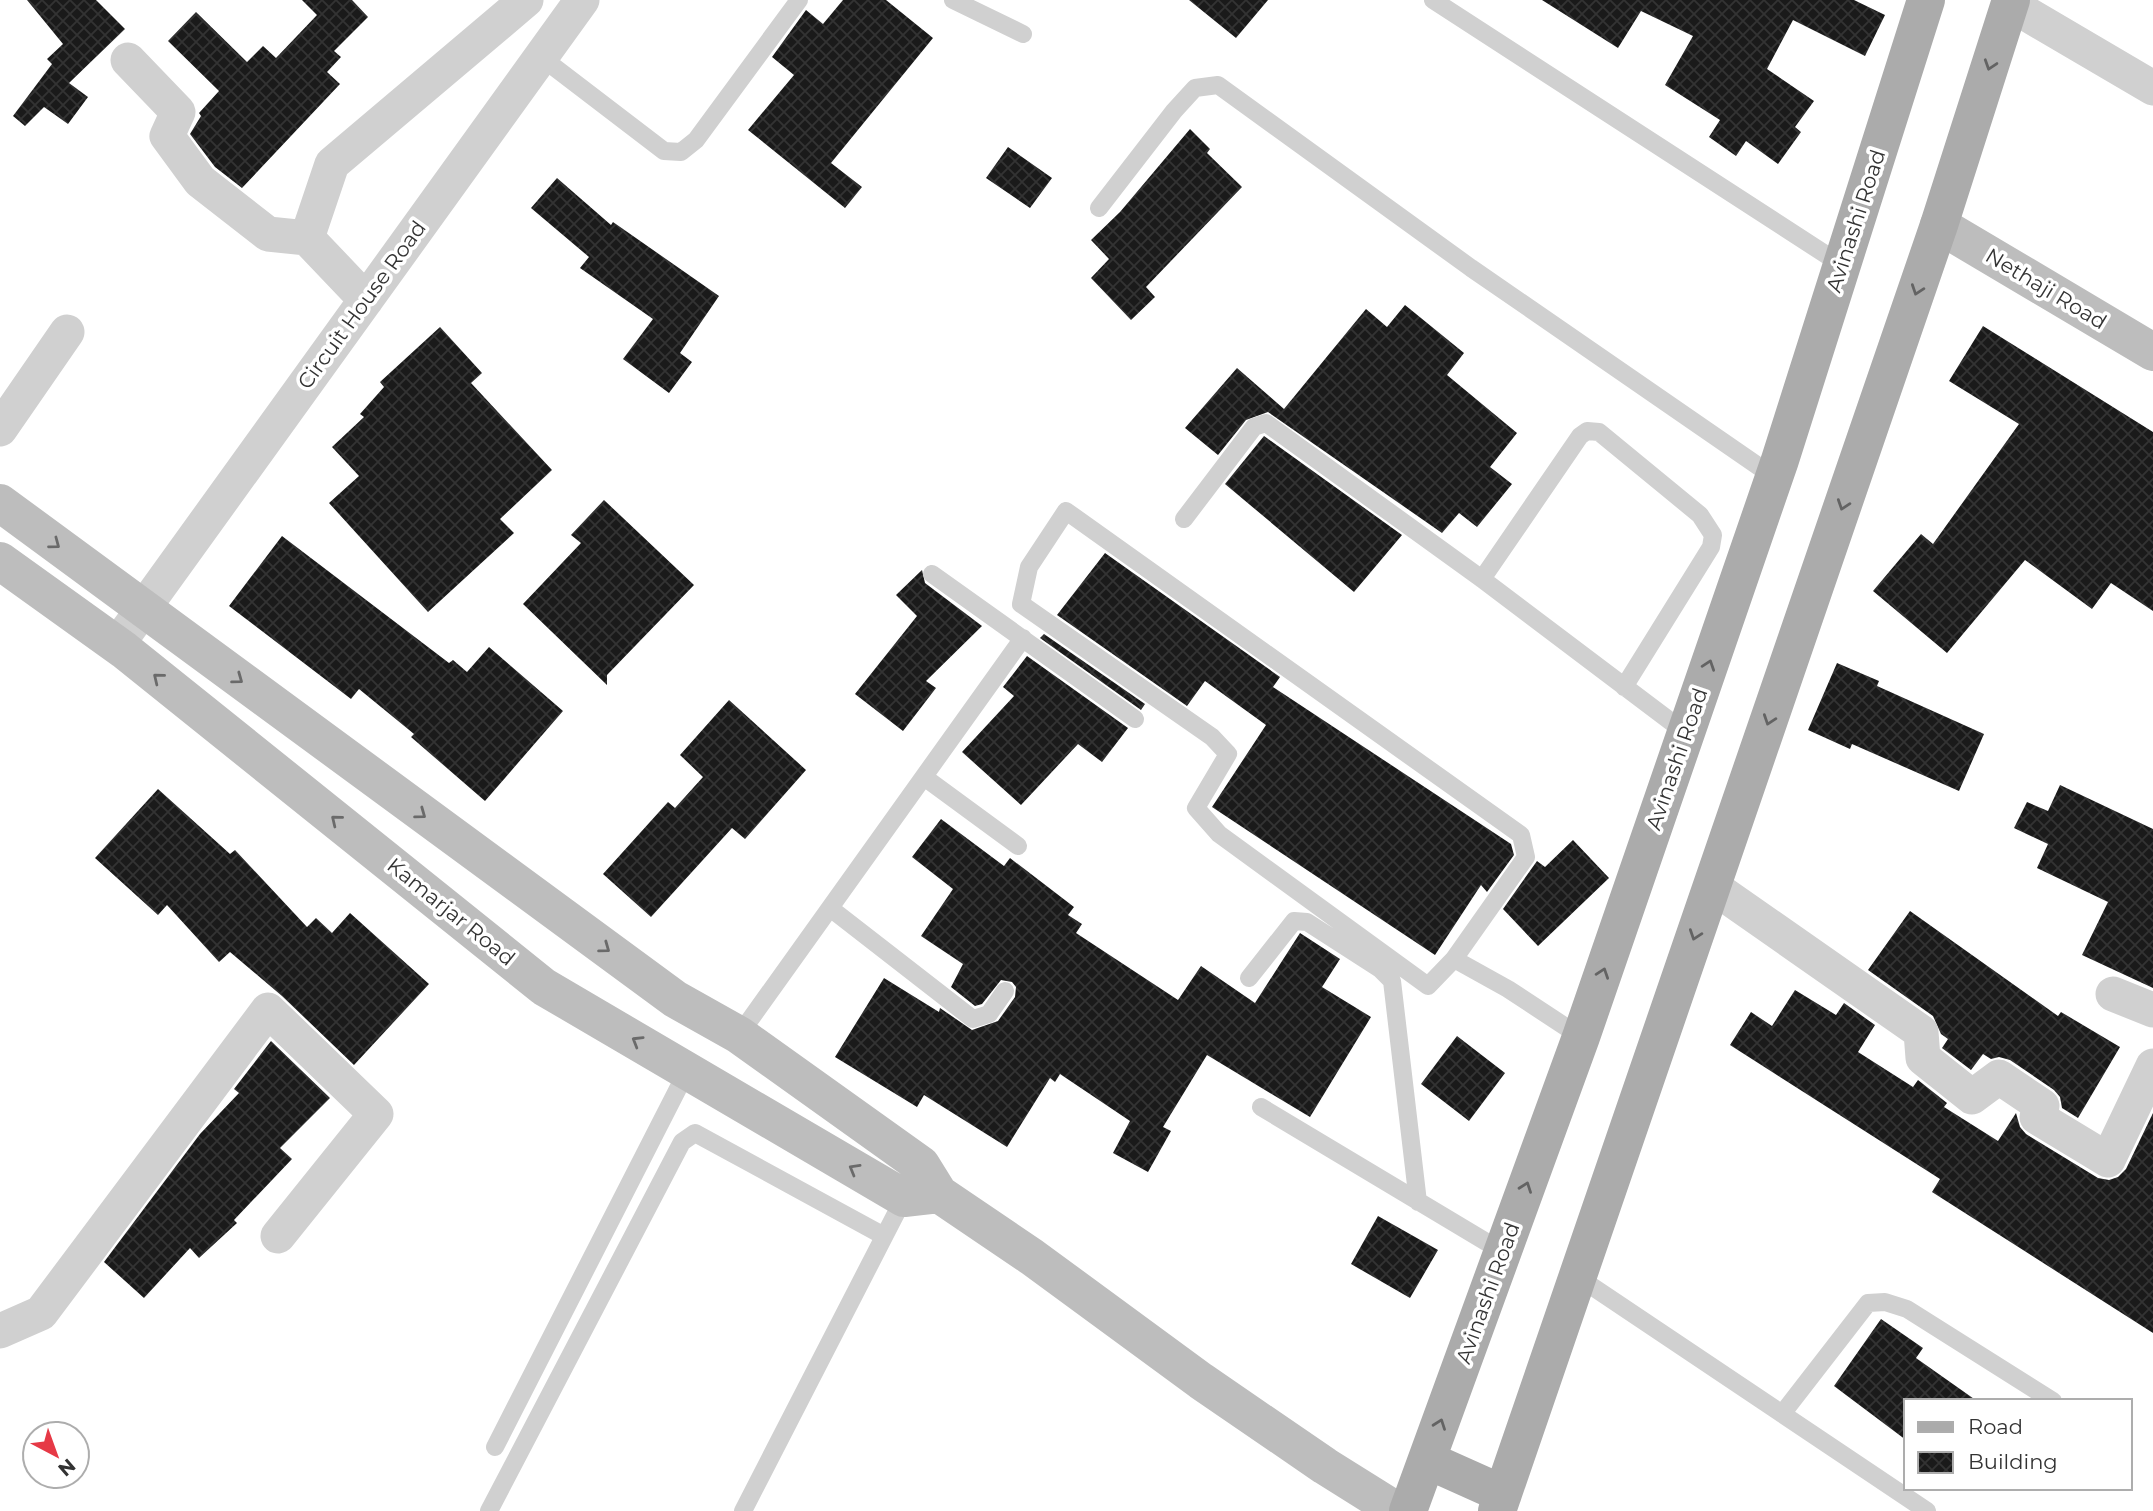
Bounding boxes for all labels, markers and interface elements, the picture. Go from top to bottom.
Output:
one-way arrow [1984,59,1999,71]
street label: Avinashi Road [1821,146,1890,295]
street label: Circuit House Road [292,216,431,394]
street label: Nethaji Road [1981,243,2111,334]
one-way arrow [1911,283,1925,295]
one-way arrow [1837,498,1851,510]
one-way arrow [47,536,59,548]
one-way arrow [1701,660,1715,672]
one-way arrow [230,671,242,683]
one-way arrow [154,673,166,686]
street label: Avinashi Road [1641,684,1713,833]
one-way arrow [1763,713,1777,726]
one-way arrow [413,805,426,818]
one-way arrow [331,815,343,828]
street label: Kamarjar Road [382,852,520,971]
one-way arrow [1689,928,1703,941]
one-way arrow [597,940,610,952]
one-way arrow [1595,968,1609,980]
one-way arrow [631,1037,644,1050]
one-way arrow [849,1164,862,1177]
one-way arrow [1518,1182,1532,1194]
street label: Avinashi Road [1450,1219,1525,1367]
legend [1904,1399,2132,1490]
text: Road [1968,1414,2023,1439]
one-way arrow [1432,1419,1446,1431]
north arrow [21,1420,91,1490]
text: Building [1968,1449,2058,1474]
text: N [53,1454,80,1481]

